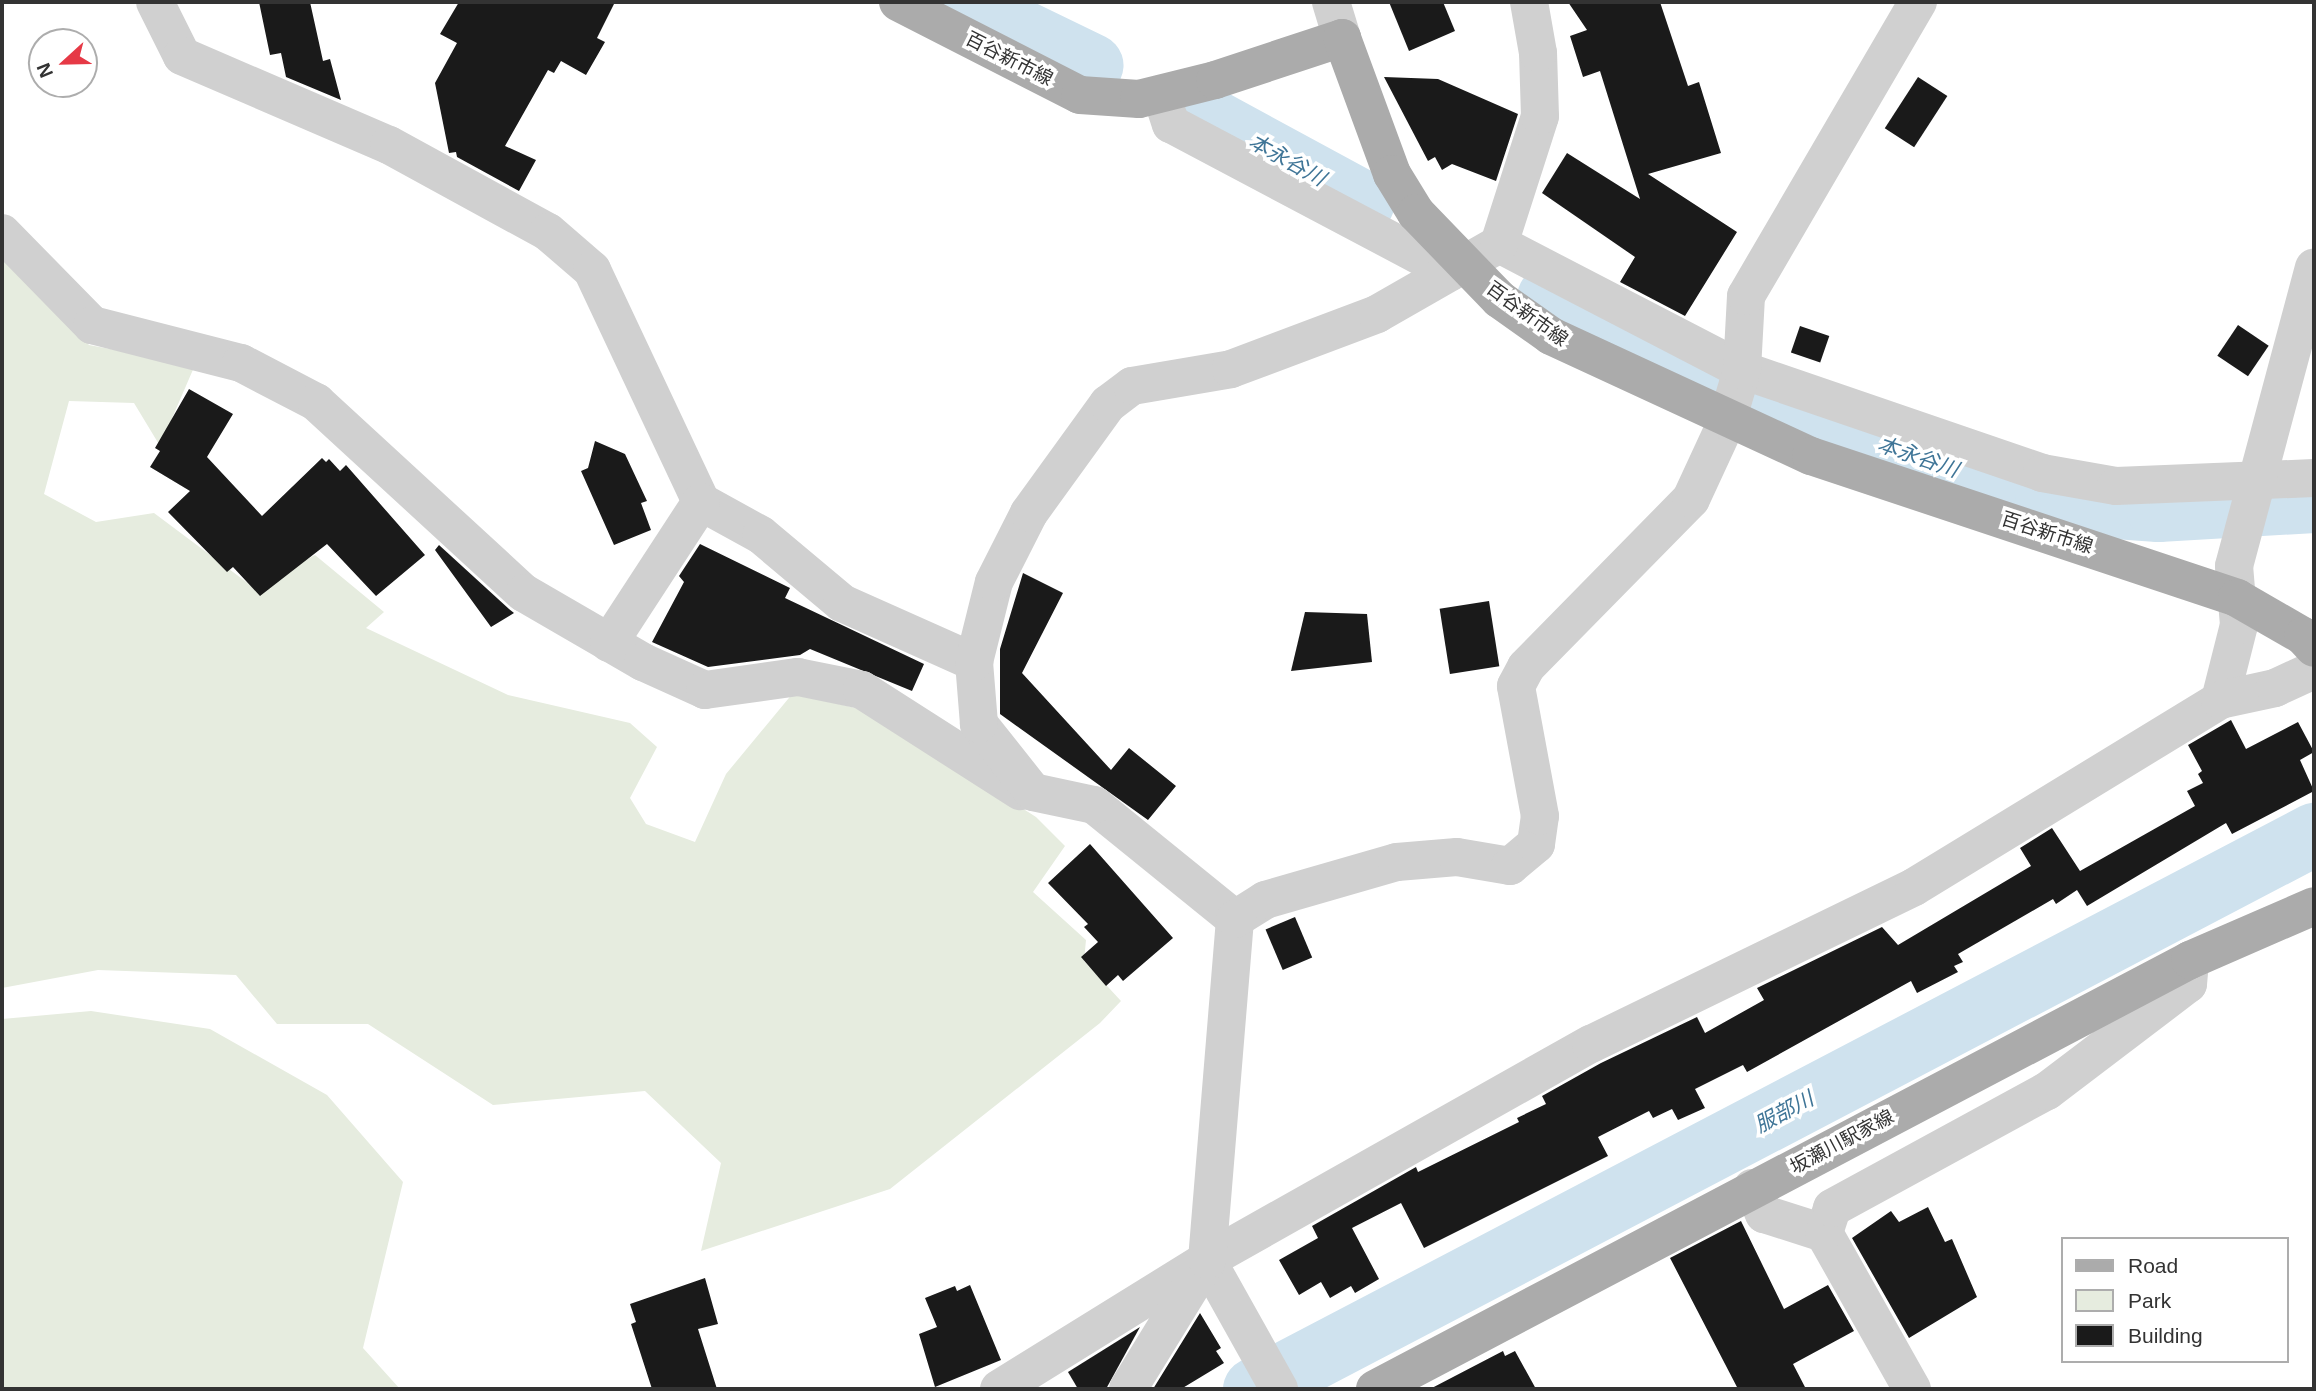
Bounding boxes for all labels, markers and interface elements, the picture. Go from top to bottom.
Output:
street label: 百谷新市線 [962,27,1056,91]
north arrow [28,28,98,98]
text: N [33,60,57,81]
water label: 本永谷川 [1244,129,1330,191]
street label: 百谷新市線 [1482,277,1572,351]
water label: 本永谷川 [1874,431,1962,483]
street label: 百谷新市線 [1998,507,2096,559]
water label: 服部川 [1750,1086,1818,1138]
street label: 坂瀬川駅家線 [1786,1105,1898,1179]
legend [2060,1237,2288,1363]
text: Road [2128,1254,2178,1277]
text: Park [2128,1289,2171,1312]
text: Building [2128,1324,2203,1347]

